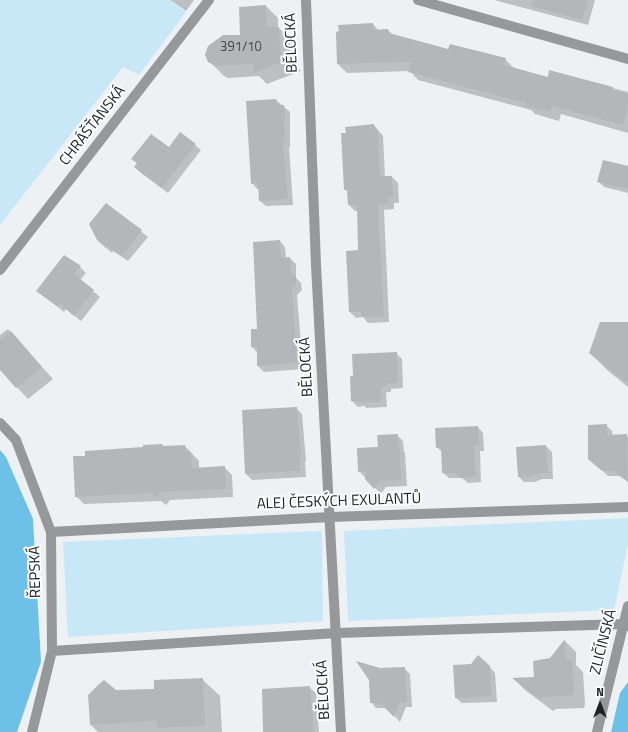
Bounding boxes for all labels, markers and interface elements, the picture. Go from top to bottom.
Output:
street label: BĚLOCKÁ [282,13,302,73]
house number: 391/10 [220,40,262,56]
street label: CHRÁŠŤANSKÁ [56,83,130,169]
street label: BĚLOCKÁ [296,337,318,397]
street label: ALEJ ČESKÝCH EXULANTŮ [256,490,422,514]
street label: ŘEPSKÁ [27,546,45,598]
street label: ZLIČÍNSKÁ [587,608,621,676]
street label: BĚLOCKÁ [313,660,335,720]
north arrow [580,684,620,724]
text: N [596,684,604,700]

